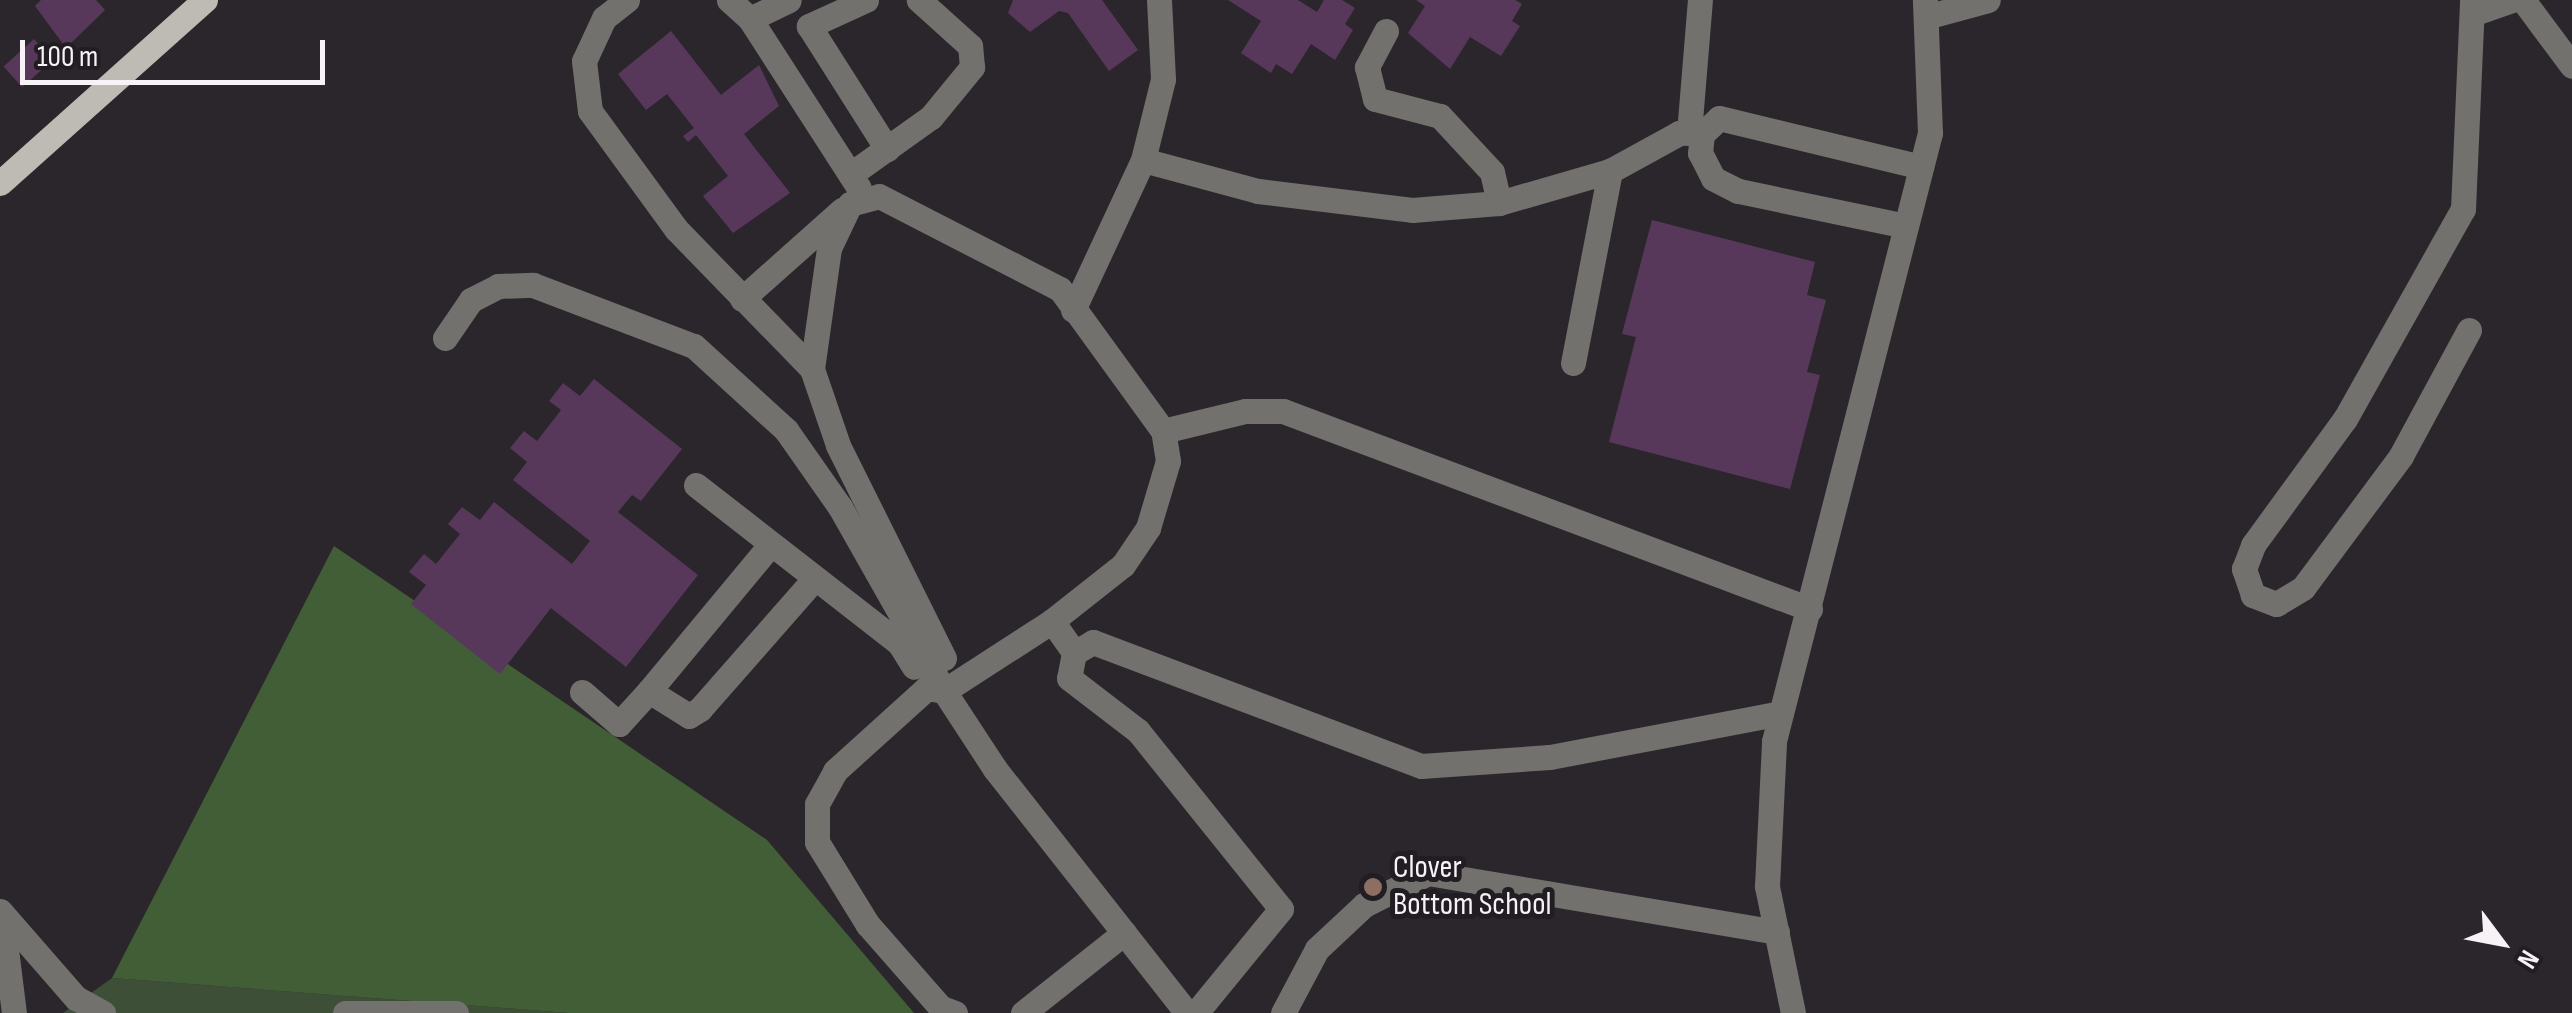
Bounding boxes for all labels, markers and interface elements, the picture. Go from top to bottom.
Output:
scale bar [25,20,330,82]
text: 100 m [37,39,98,75]
place label: Clover Bottom School [1393,850,1551,925]
marker: Clover Bottom School [1362,876,1384,898]
north arrow [2452,893,2552,993]
text: N [2510,944,2546,974]

